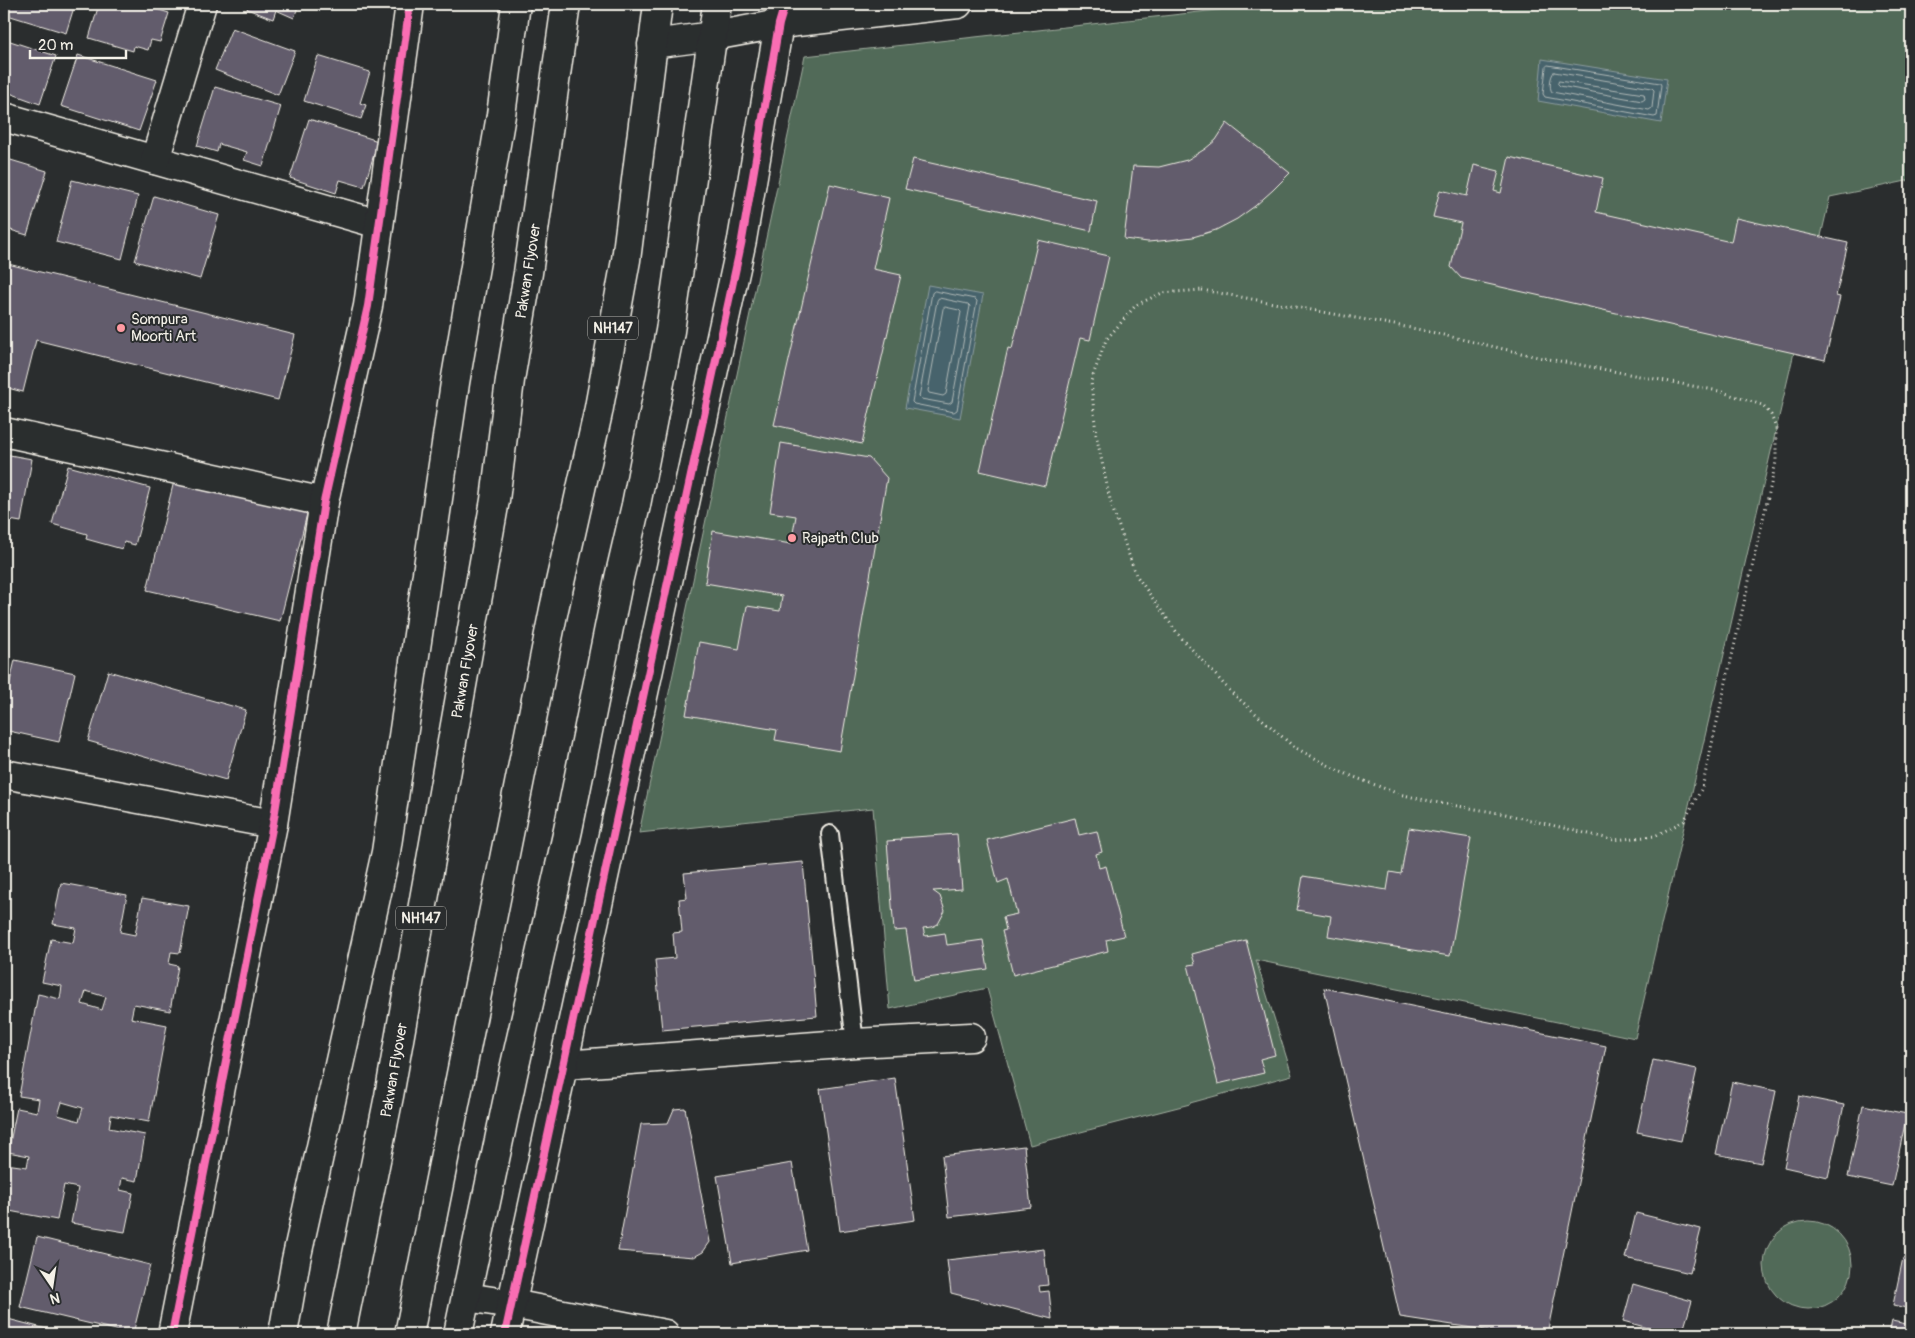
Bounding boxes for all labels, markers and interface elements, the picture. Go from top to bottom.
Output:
scale bar [30,28,126,60]
text: 20 m [38,36,73,55]
street label: Pakwan Flyover [512,222,545,320]
place label: Sompura Moorti Art [131,310,197,346]
road number: NH147 [588,316,638,339]
marker: Sompura Moorti Art [115,322,127,334]
place label: Rajpath Club [802,529,879,548]
marker: Rajpath Club [786,532,798,544]
street label: Pakwan Flyover [448,622,483,720]
road number: NH147 [396,906,446,930]
street label: Pakwan Flyover [377,1021,412,1119]
north arrow [28,1260,78,1310]
text: N [48,1289,61,1308]

